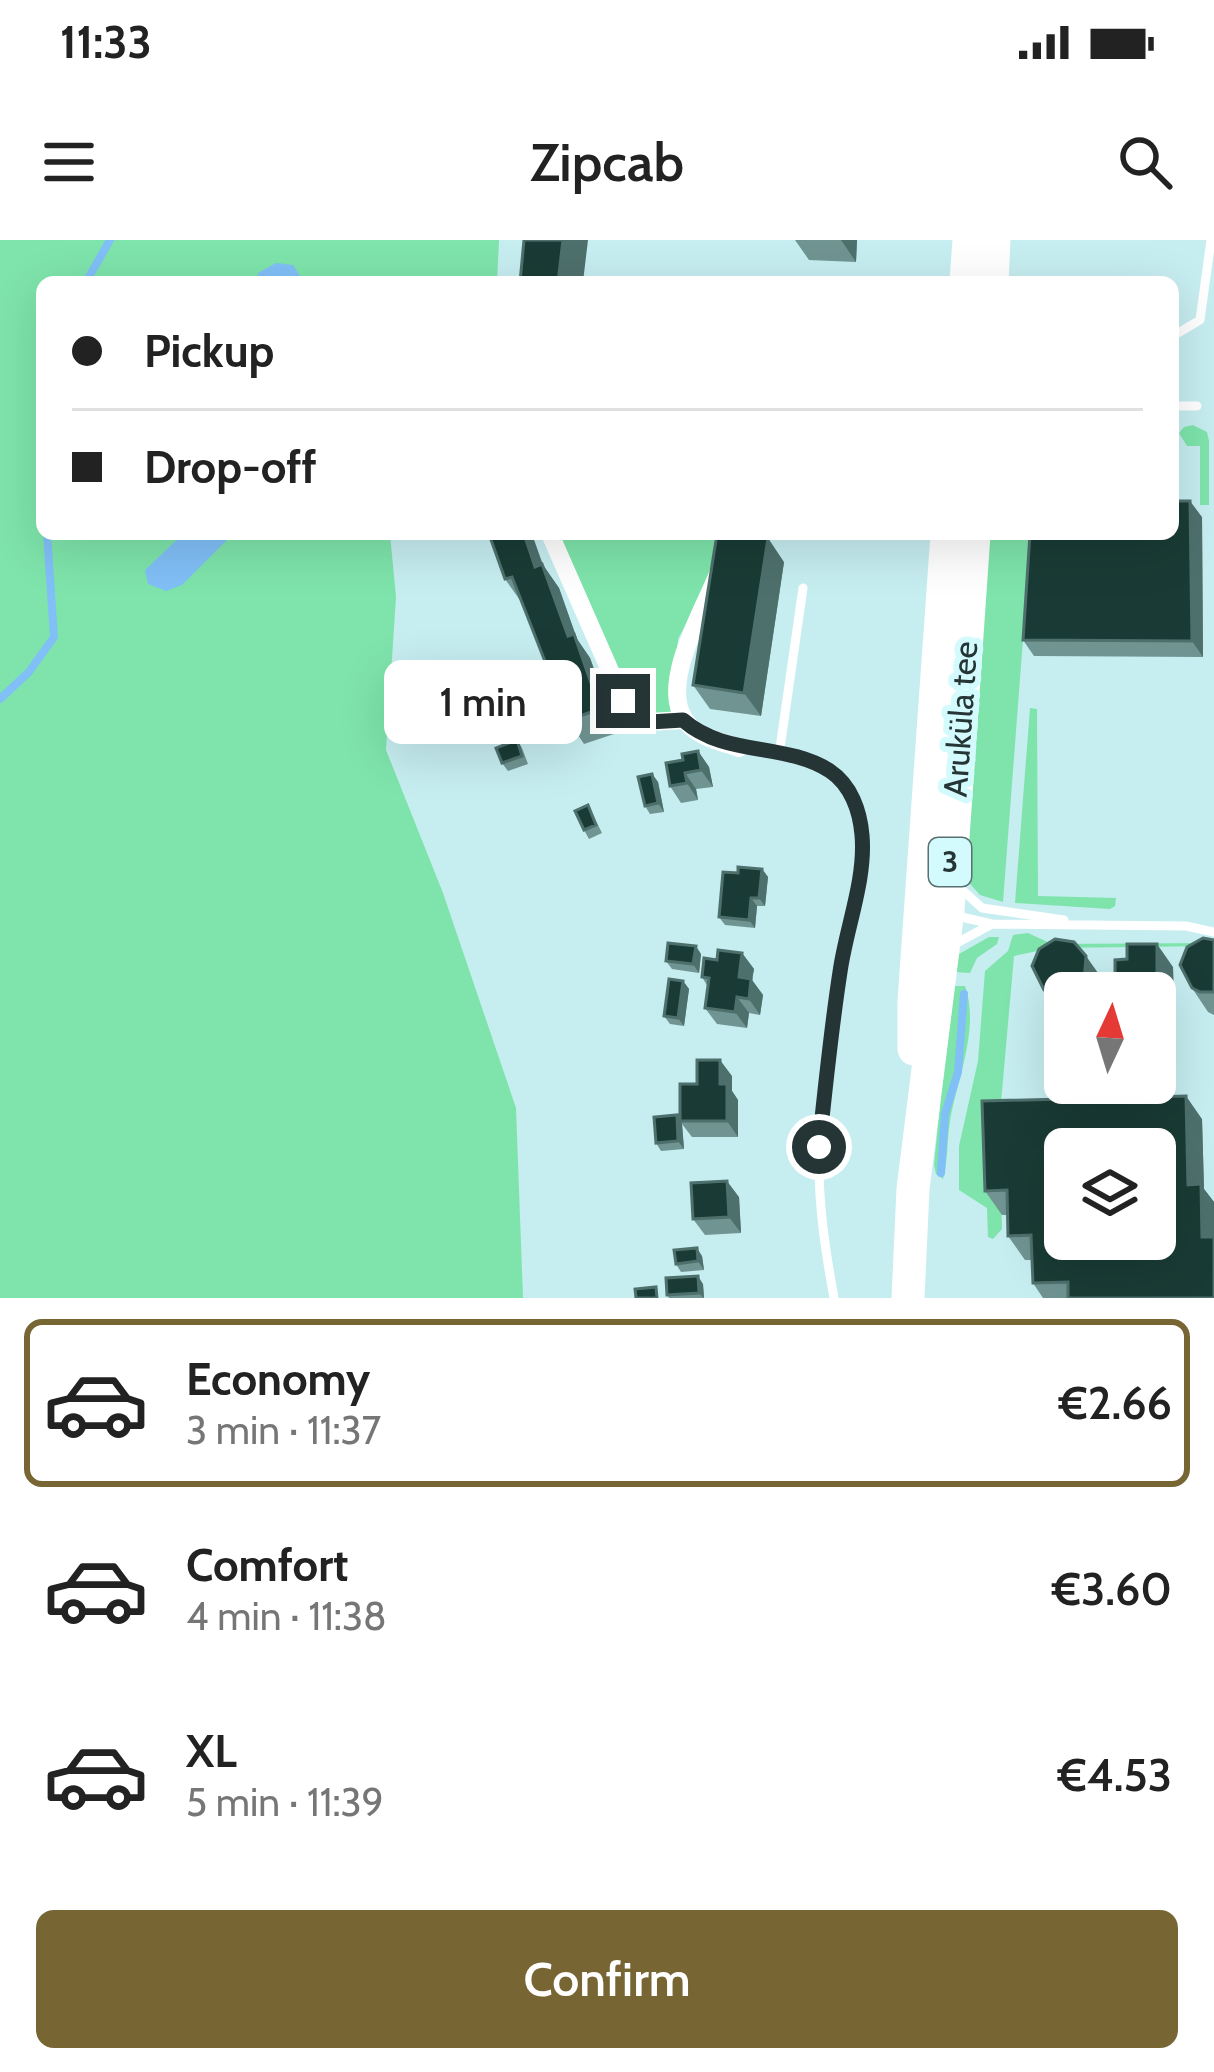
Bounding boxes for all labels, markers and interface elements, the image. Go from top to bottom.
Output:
text: 11:33 [60,15,152,69]
icon: menu [36,129,102,195]
text: Zipcab [530,129,684,195]
icon: search [1112,129,1178,195]
text: Pickup [144,324,274,378]
text: Drop-off [144,440,317,494]
street label: Aruküla tee [935,640,985,798]
callout: 1 min [383,659,581,743]
route end [596,674,650,728]
text: 1 min [439,678,527,726]
road number: 3 [929,838,971,886]
north arrow [1044,972,1176,1104]
map controls [1044,972,1176,1260]
route start [792,1120,846,1174]
button: layers [1044,1128,1176,1260]
icon: car [42,1349,150,1457]
text: Economy [186,1352,370,1406]
text: €2.66 [1059,1376,1172,1430]
text: 3 min · 11:37 [186,1406,381,1454]
icon: car [42,1535,150,1643]
text: Comfort [186,1538,349,1592]
text: €3.60 [1052,1562,1172,1616]
text: 4 min · 11:38 [186,1592,387,1640]
icon: car [42,1721,150,1829]
text: XL [186,1724,237,1778]
text: €4.53 [1058,1748,1172,1802]
text: 5 min · 11:39 [186,1778,384,1826]
button: Confirm [36,1910,1178,2048]

